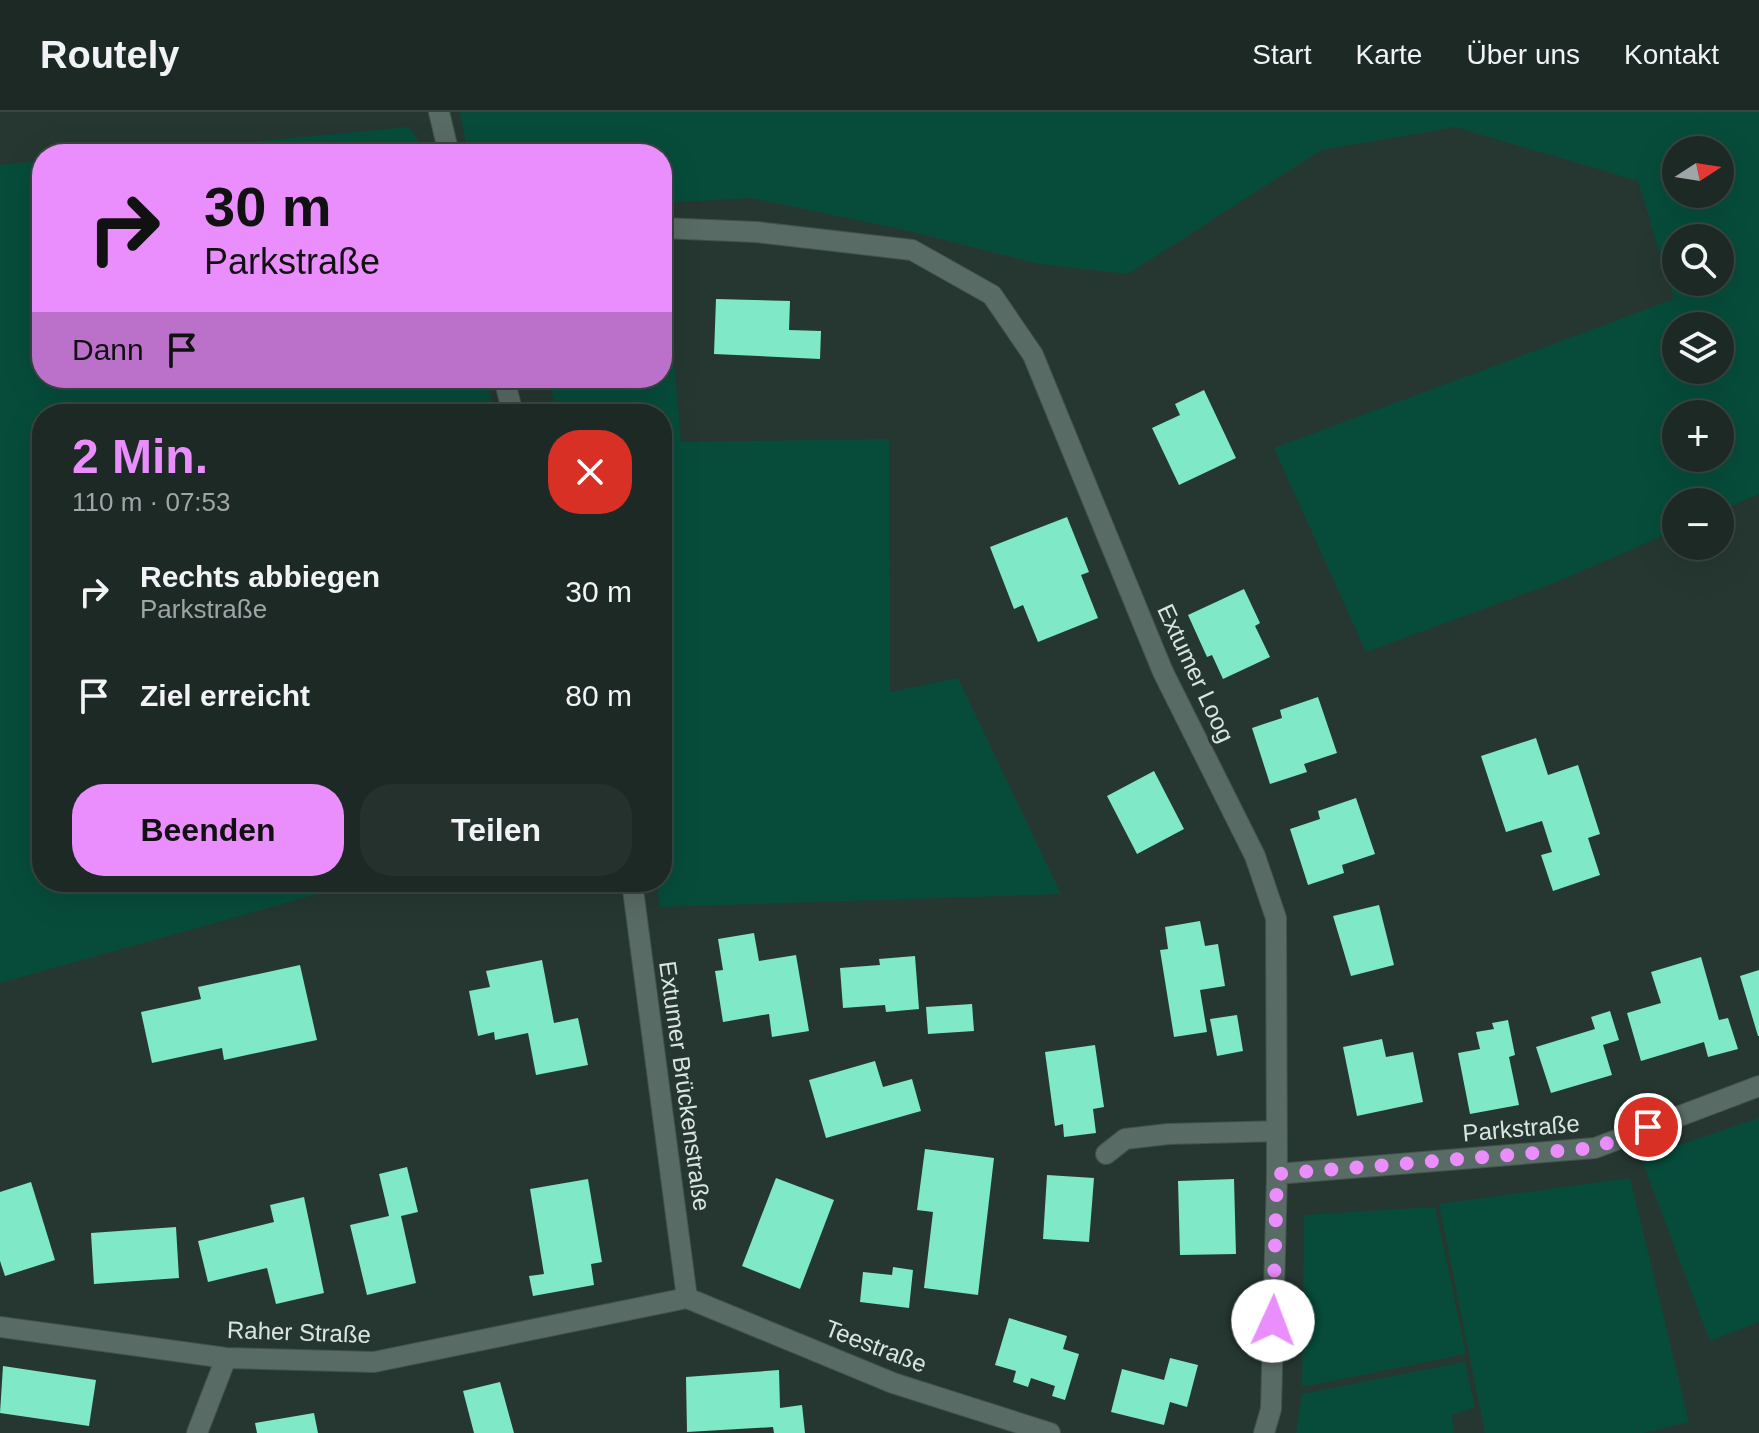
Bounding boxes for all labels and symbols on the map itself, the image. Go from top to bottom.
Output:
north arrow [1662,136,1734,208]
street label: Extumer Loog [1152,600,1240,746]
street label: Extumer Brückenstraße [654,959,716,1213]
pin [1614,1093,1682,1161]
street label: Parkstraße [1461,1109,1581,1147]
position arrow [1231,1279,1315,1363]
street label: Teestraße [821,1314,931,1378]
street label: Raher Straße [227,1316,371,1348]

